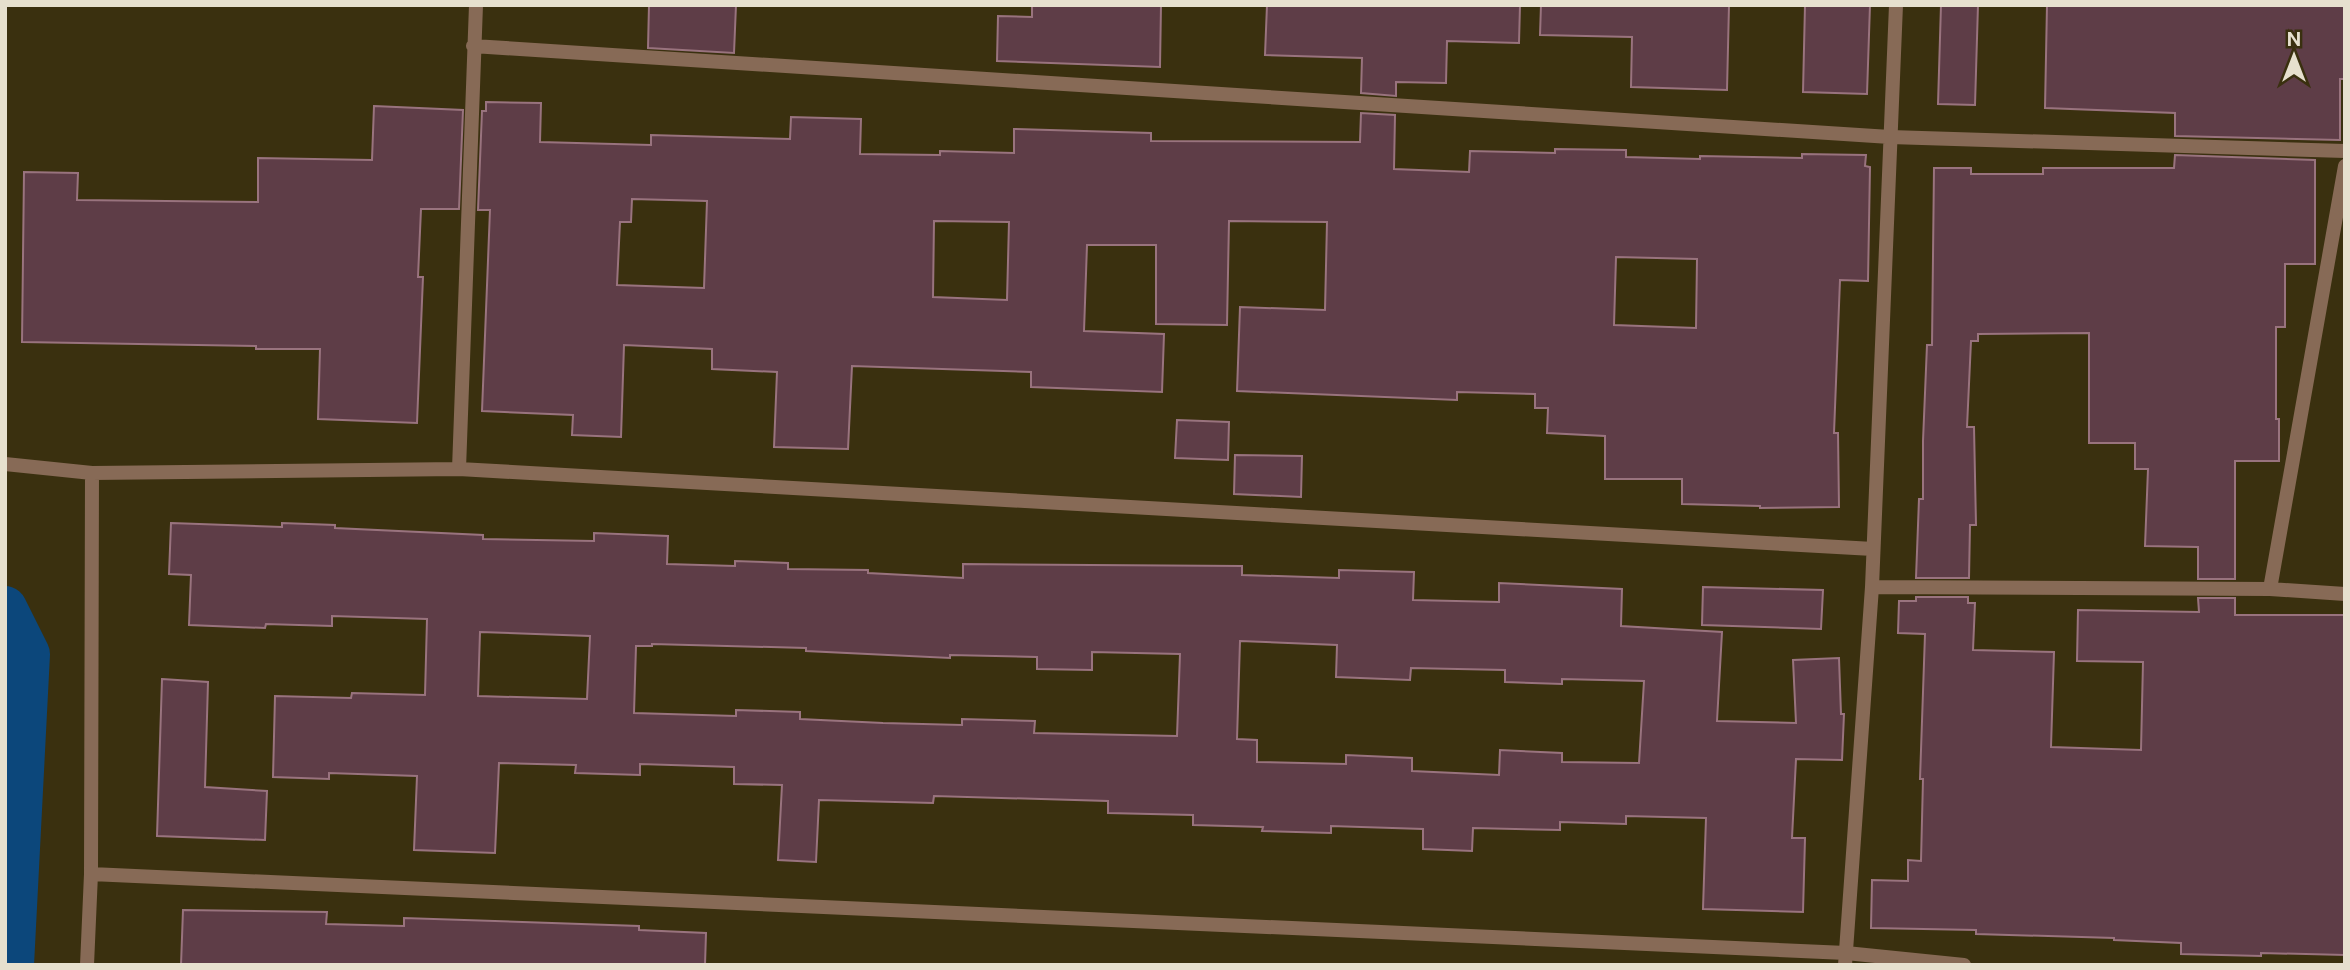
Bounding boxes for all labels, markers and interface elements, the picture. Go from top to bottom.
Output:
north arrow [2259,21,2329,91]
text: N [2287,28,2301,50]

